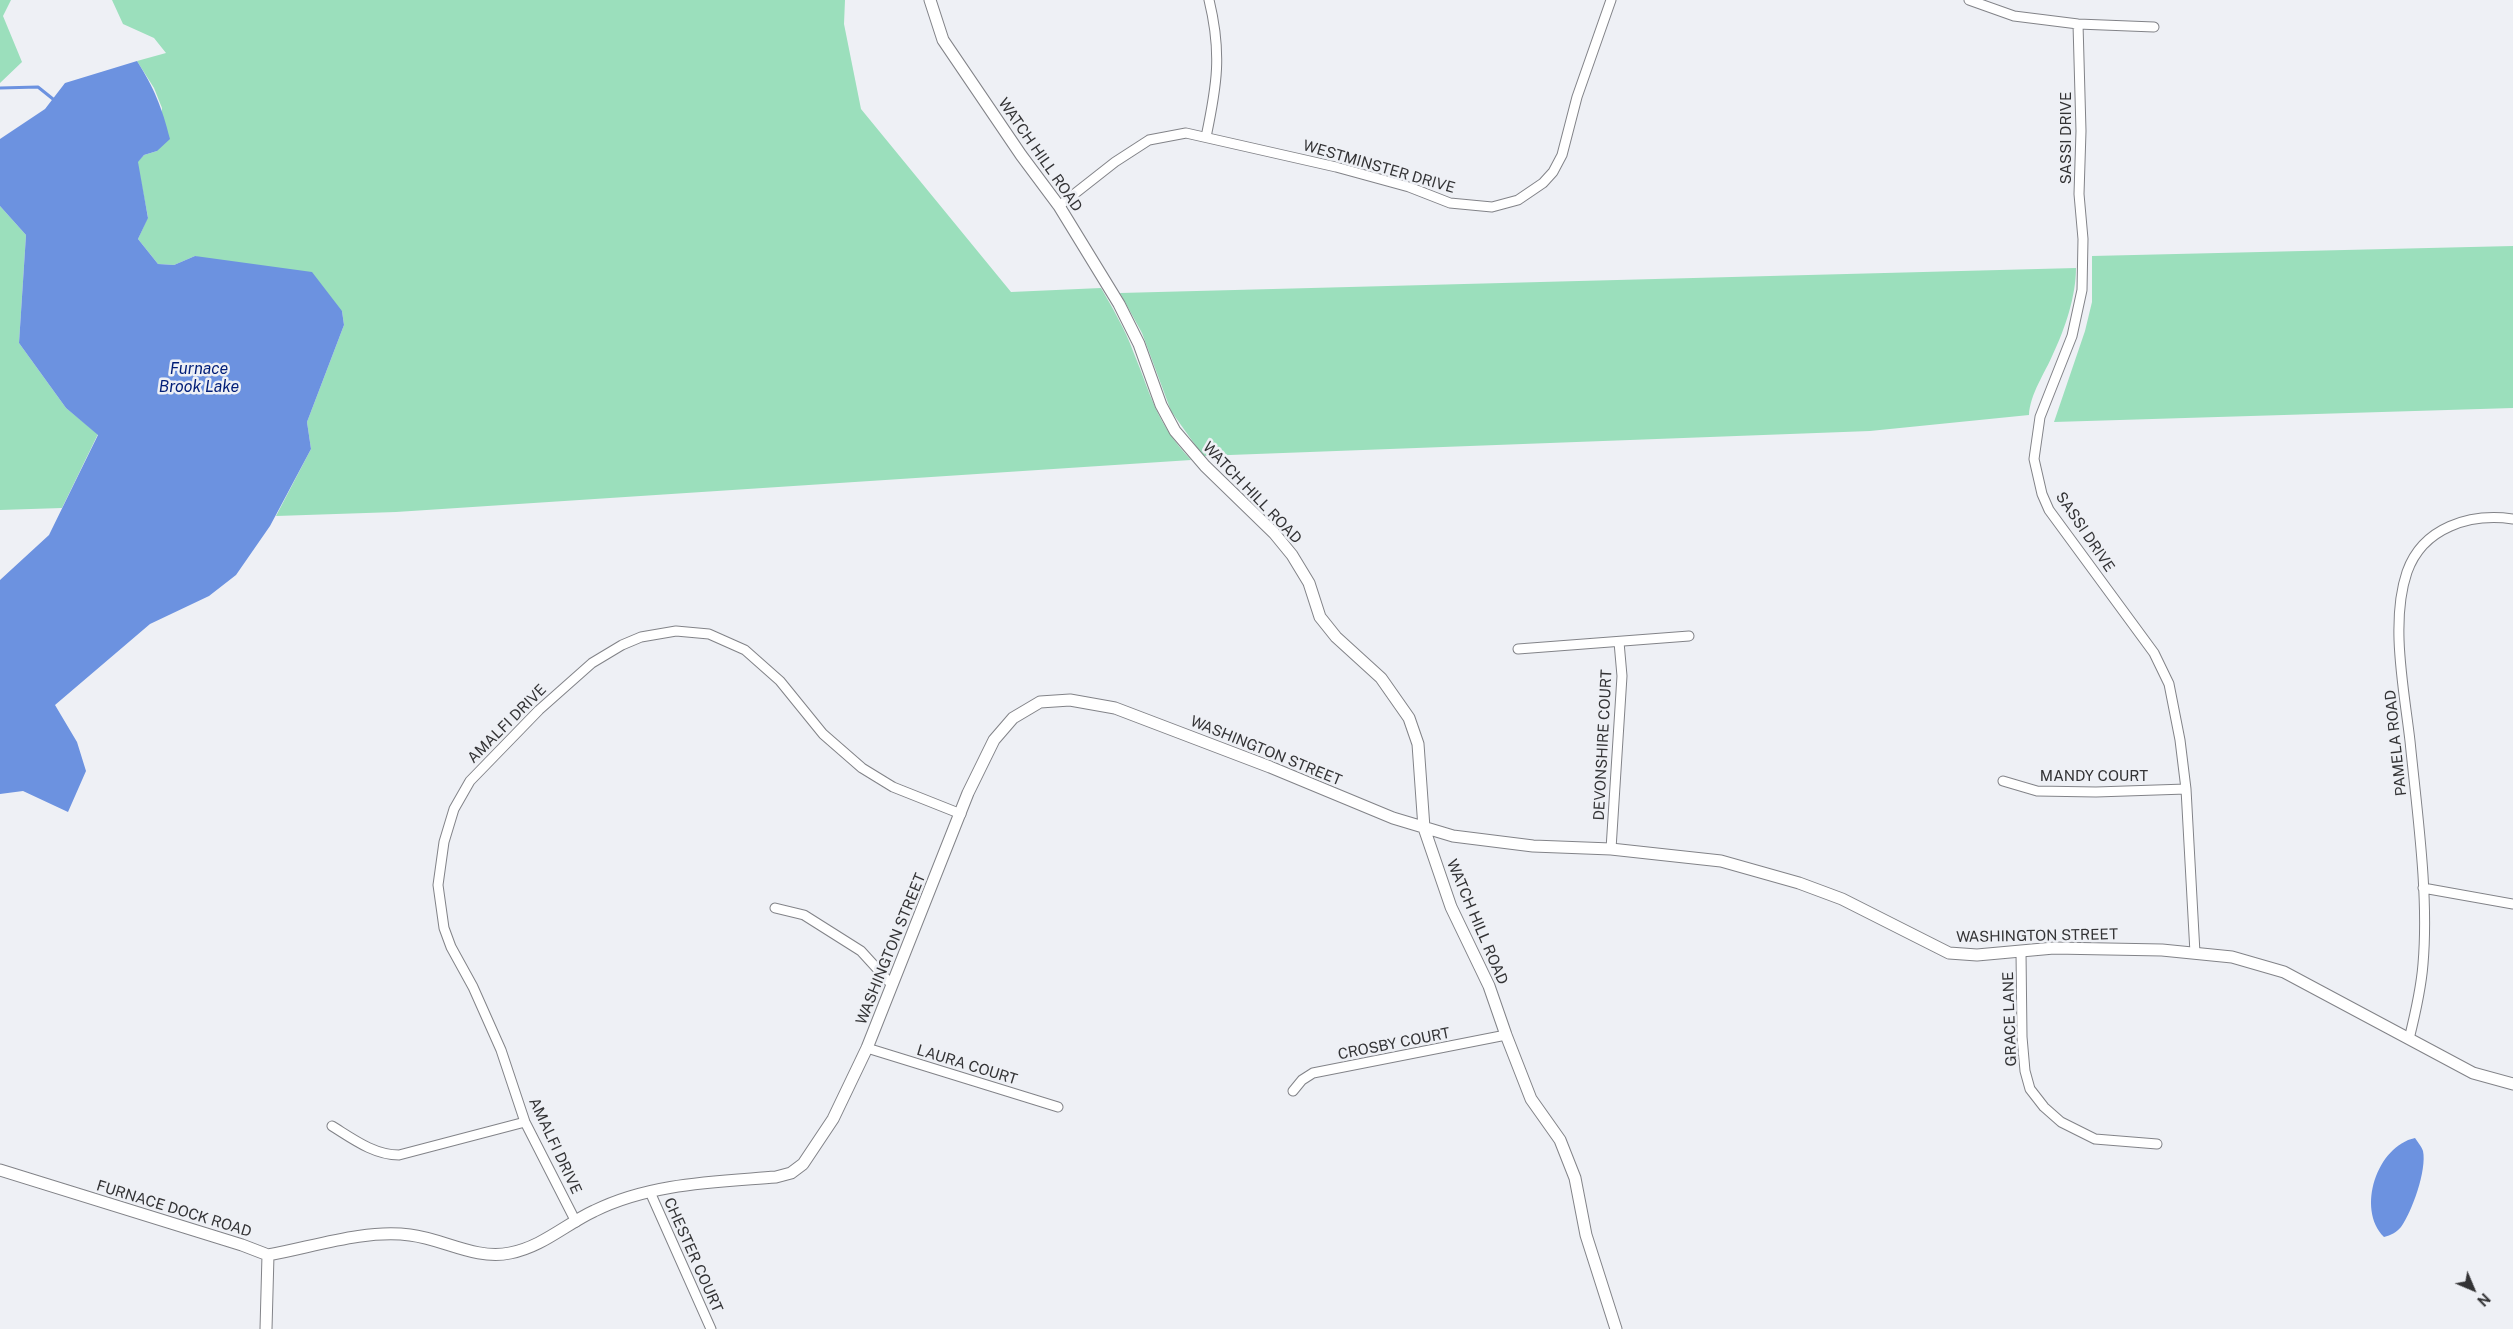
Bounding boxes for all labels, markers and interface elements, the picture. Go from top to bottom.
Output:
street label: SASSI DRIVE [2057,92,2075,184]
street label: WATCH HILL ROAD [994,95,1086,215]
street label: WESTMINSTER DRIVE [1301,137,1457,197]
water label: Furnace Brook Lake [159,359,239,397]
street label: WATCH HILL ROAD [1199,438,1305,548]
street label: SASSI DRIVE [2052,489,2118,575]
street label: DEVONSHIRE COURT [1590,669,1616,821]
street label: AMALFI DRIVE [464,681,550,767]
street label: PAMELA ROAD [2381,689,2411,797]
street label: WASHINGTON STREET [1188,712,1344,790]
street label: MANDY COURT [2040,767,2148,785]
street label: WATCH HILL ROAD [1442,857,1512,987]
street label: WASHINGTON STREET [852,871,930,1027]
street label: WASHINGTON STREET [1956,926,2118,946]
street label: GRACE LANE [1999,971,2021,1067]
street label: CROSBY COURT [1336,1024,1452,1064]
street label: LAURA COURT [914,1041,1020,1089]
street label: AMALFI DRIVE [525,1095,585,1197]
street label: FURNACE DOCK ROAD [94,1177,254,1241]
street label: CHESTER COURT [660,1195,726,1315]
north arrow [2448,1264,2498,1314]
text: N [2474,1290,2493,1309]

